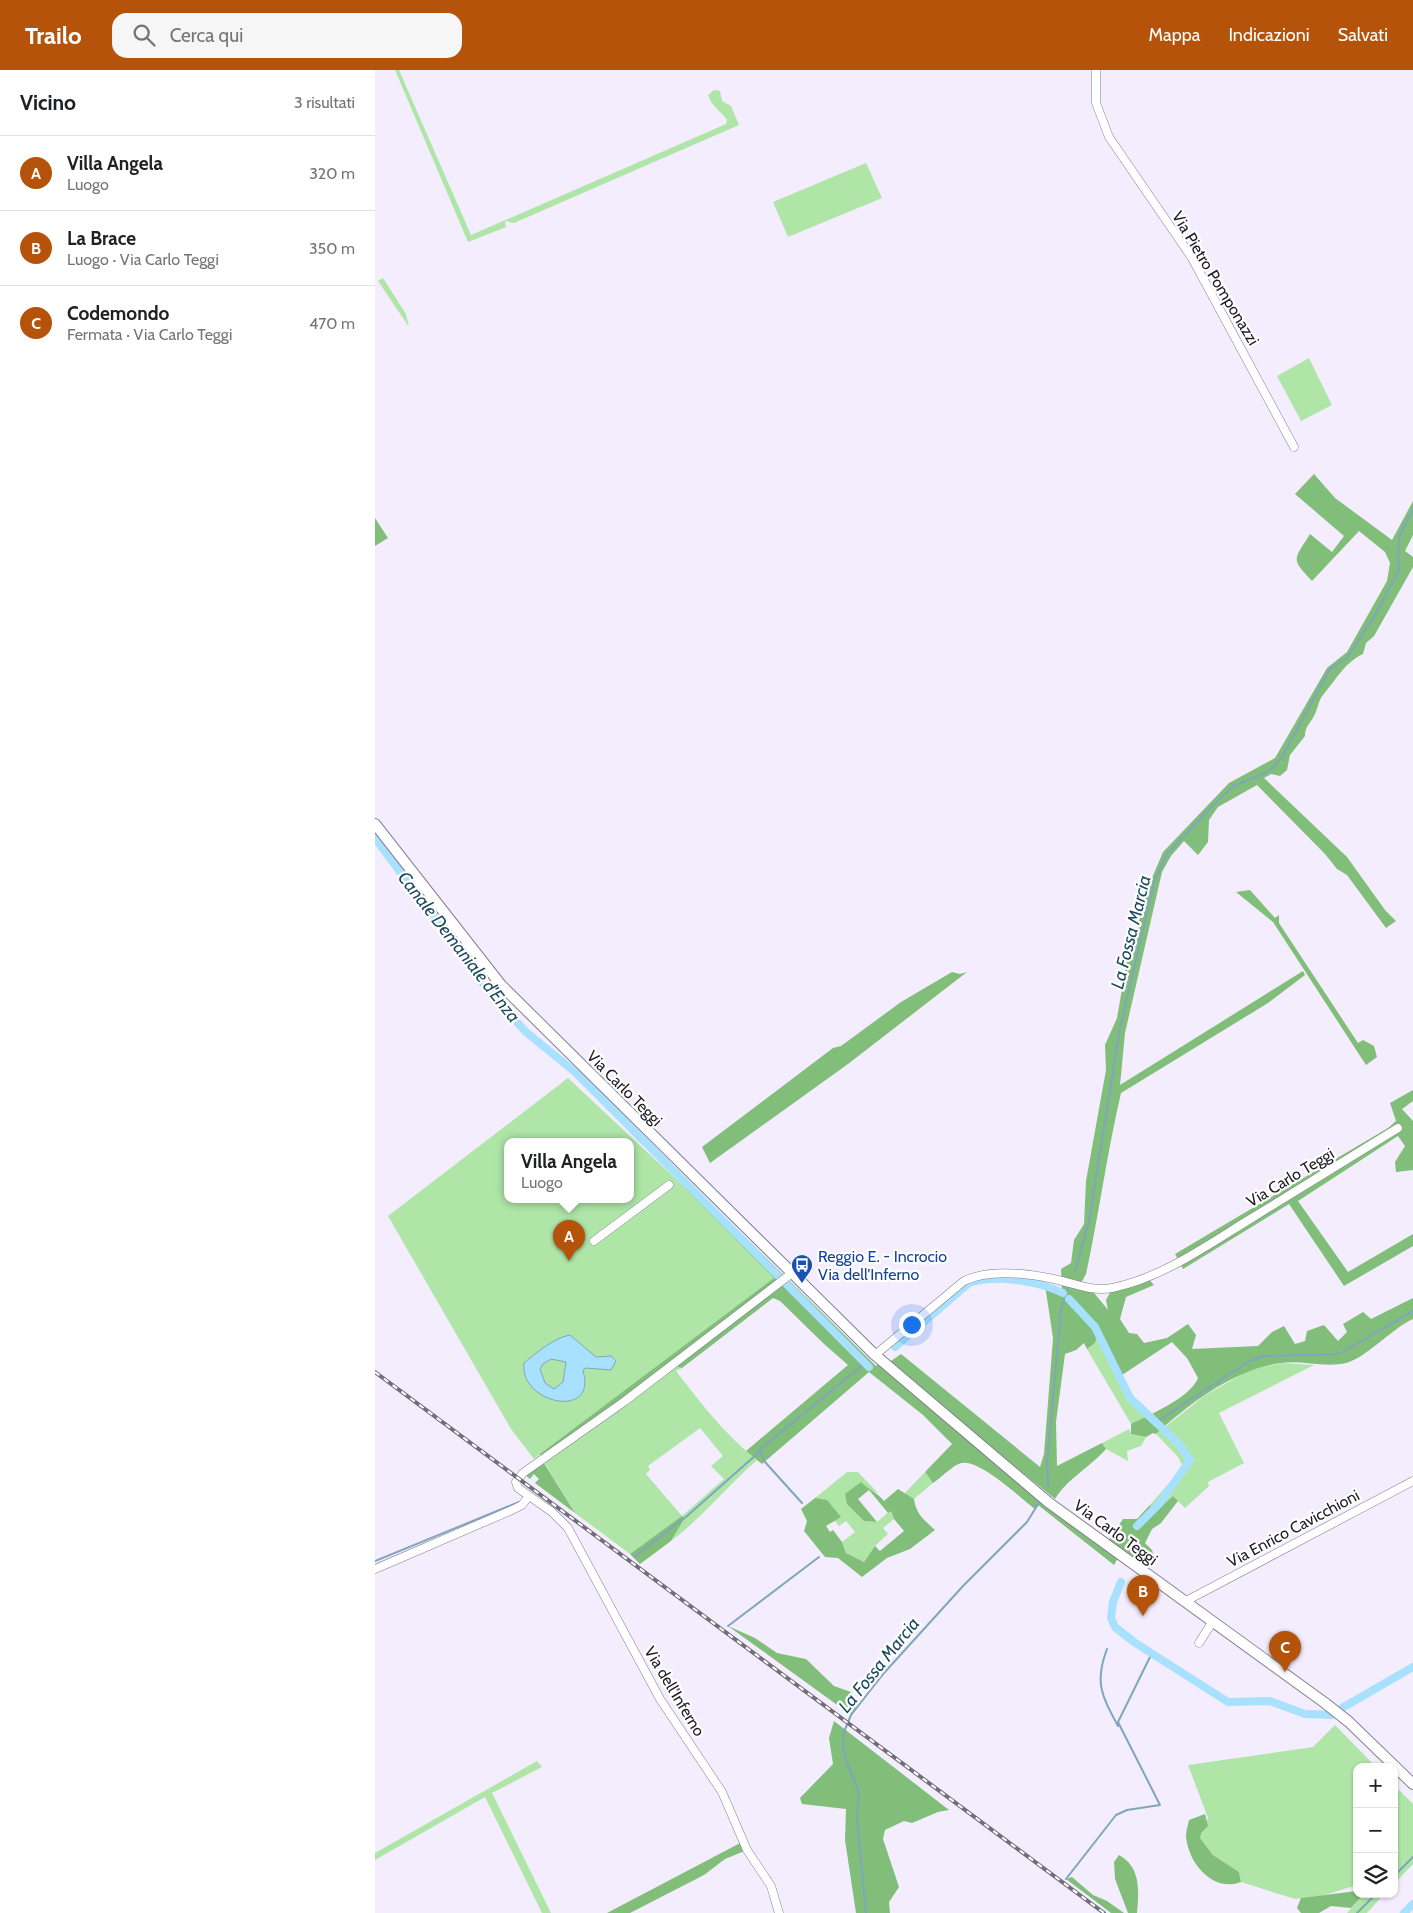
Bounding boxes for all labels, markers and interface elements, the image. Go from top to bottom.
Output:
search box [112,13,462,58]
text: Trailo [25,21,82,50]
icon: search [130,21,158,49]
text: Cerca qui [170,24,243,47]
text: Mappa [1149,24,1200,46]
text: Indicazioni [1228,24,1310,46]
text: Salvati [1338,24,1388,46]
text: Vicino [20,90,76,115]
text: 3 risultati [294,93,355,112]
text: Villa Angela [67,152,163,175]
text: A [31,164,41,183]
text: 320 m [309,164,355,183]
text: Luogo [67,175,109,194]
street label: Via Pietro Pomponazzi [1168,208,1263,349]
text: La Brace [67,227,136,250]
text: B [31,239,41,258]
text: 350 m [309,239,355,258]
text: Luogo · Via Carlo Teggi [67,250,219,269]
text: Codemondo [67,302,169,325]
text: C [31,314,41,333]
text: 470 m [309,314,355,333]
text: Fermata · Via Carlo Teggi [67,325,232,344]
water label: Canale Demaniale d'Enza [393,867,525,1027]
water label: La Fossa Marcia [1106,873,1156,991]
street label: Via Carlo Teggi [583,1047,666,1130]
popup [504,1138,634,1203]
street label: Via Carlo Teggi [1243,1144,1338,1211]
text: Villa Angela [521,1150,617,1173]
text: Luogo [521,1173,563,1192]
pin: A [553,1220,585,1261]
place label: Reggio E. - Incrocio Via dell'Inferno [818,1247,947,1284]
bus stop icon: Reggio E. - Incrocio Via dell'Inferno [790,1253,814,1284]
your location [899,1312,925,1338]
street label: Via Enrico Cavicchioni [1224,1486,1363,1571]
street label: Via Carlo Teggi [1070,1496,1161,1569]
pin: B [1127,1575,1159,1616]
water label: La Fossa Marcia [834,1613,924,1717]
pin: C [1269,1631,1301,1672]
street label: Via dell'Inferno [640,1643,709,1740]
map controls [1353,1763,1398,1898]
button: + [1353,1763,1398,1808]
button: − [1353,1808,1398,1853]
button: layers [1353,1853,1398,1898]

